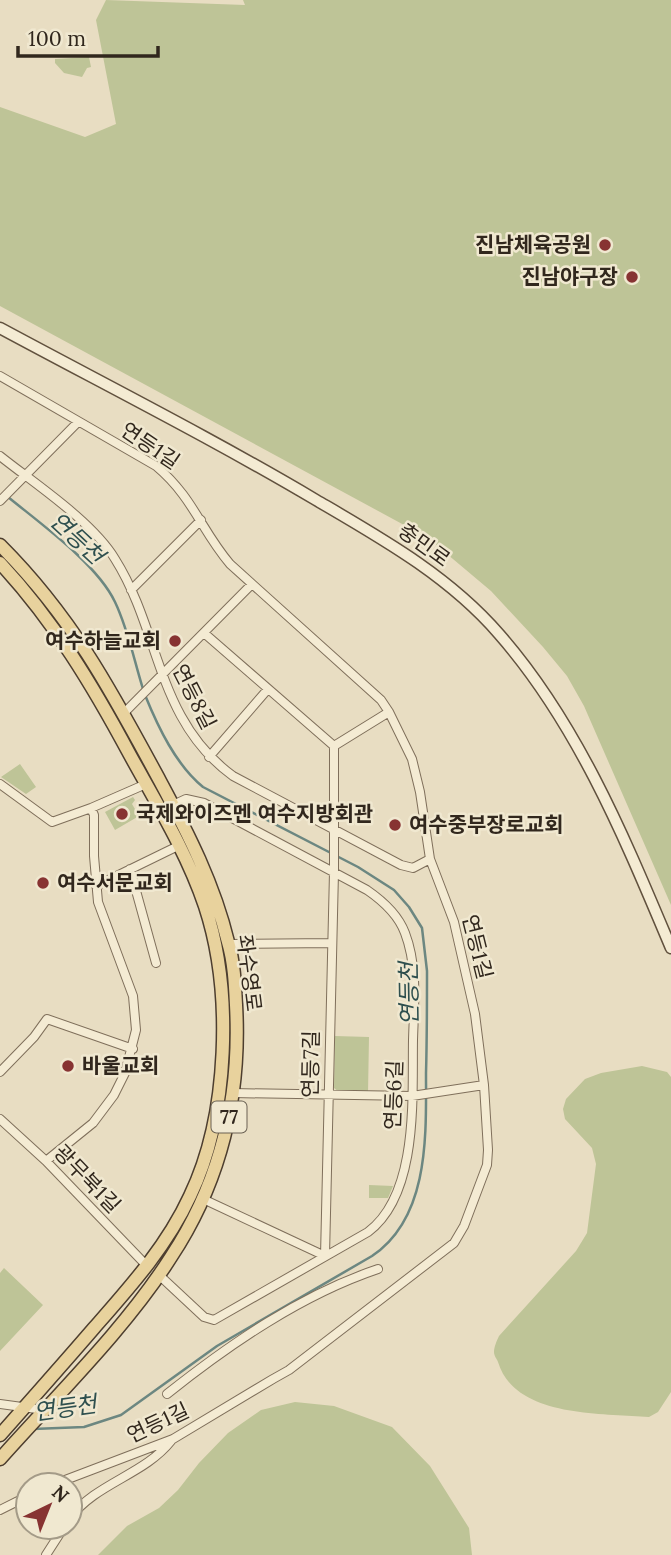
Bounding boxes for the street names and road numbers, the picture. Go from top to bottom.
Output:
street label: 연등1길 [116,416,185,475]
street label: 충민로 [393,517,456,573]
street label: 연등8길 [167,660,222,734]
street label: 연등1길 [456,912,499,982]
street label: 좌수영로 [231,933,268,1013]
street label: 연등7길 [296,1030,325,1098]
street label: 연등6길 [379,1059,408,1130]
road number: 77 [212,1102,246,1133]
street label: 광무북1길 [48,1139,127,1219]
street label: 연등1길 [122,1396,193,1449]

